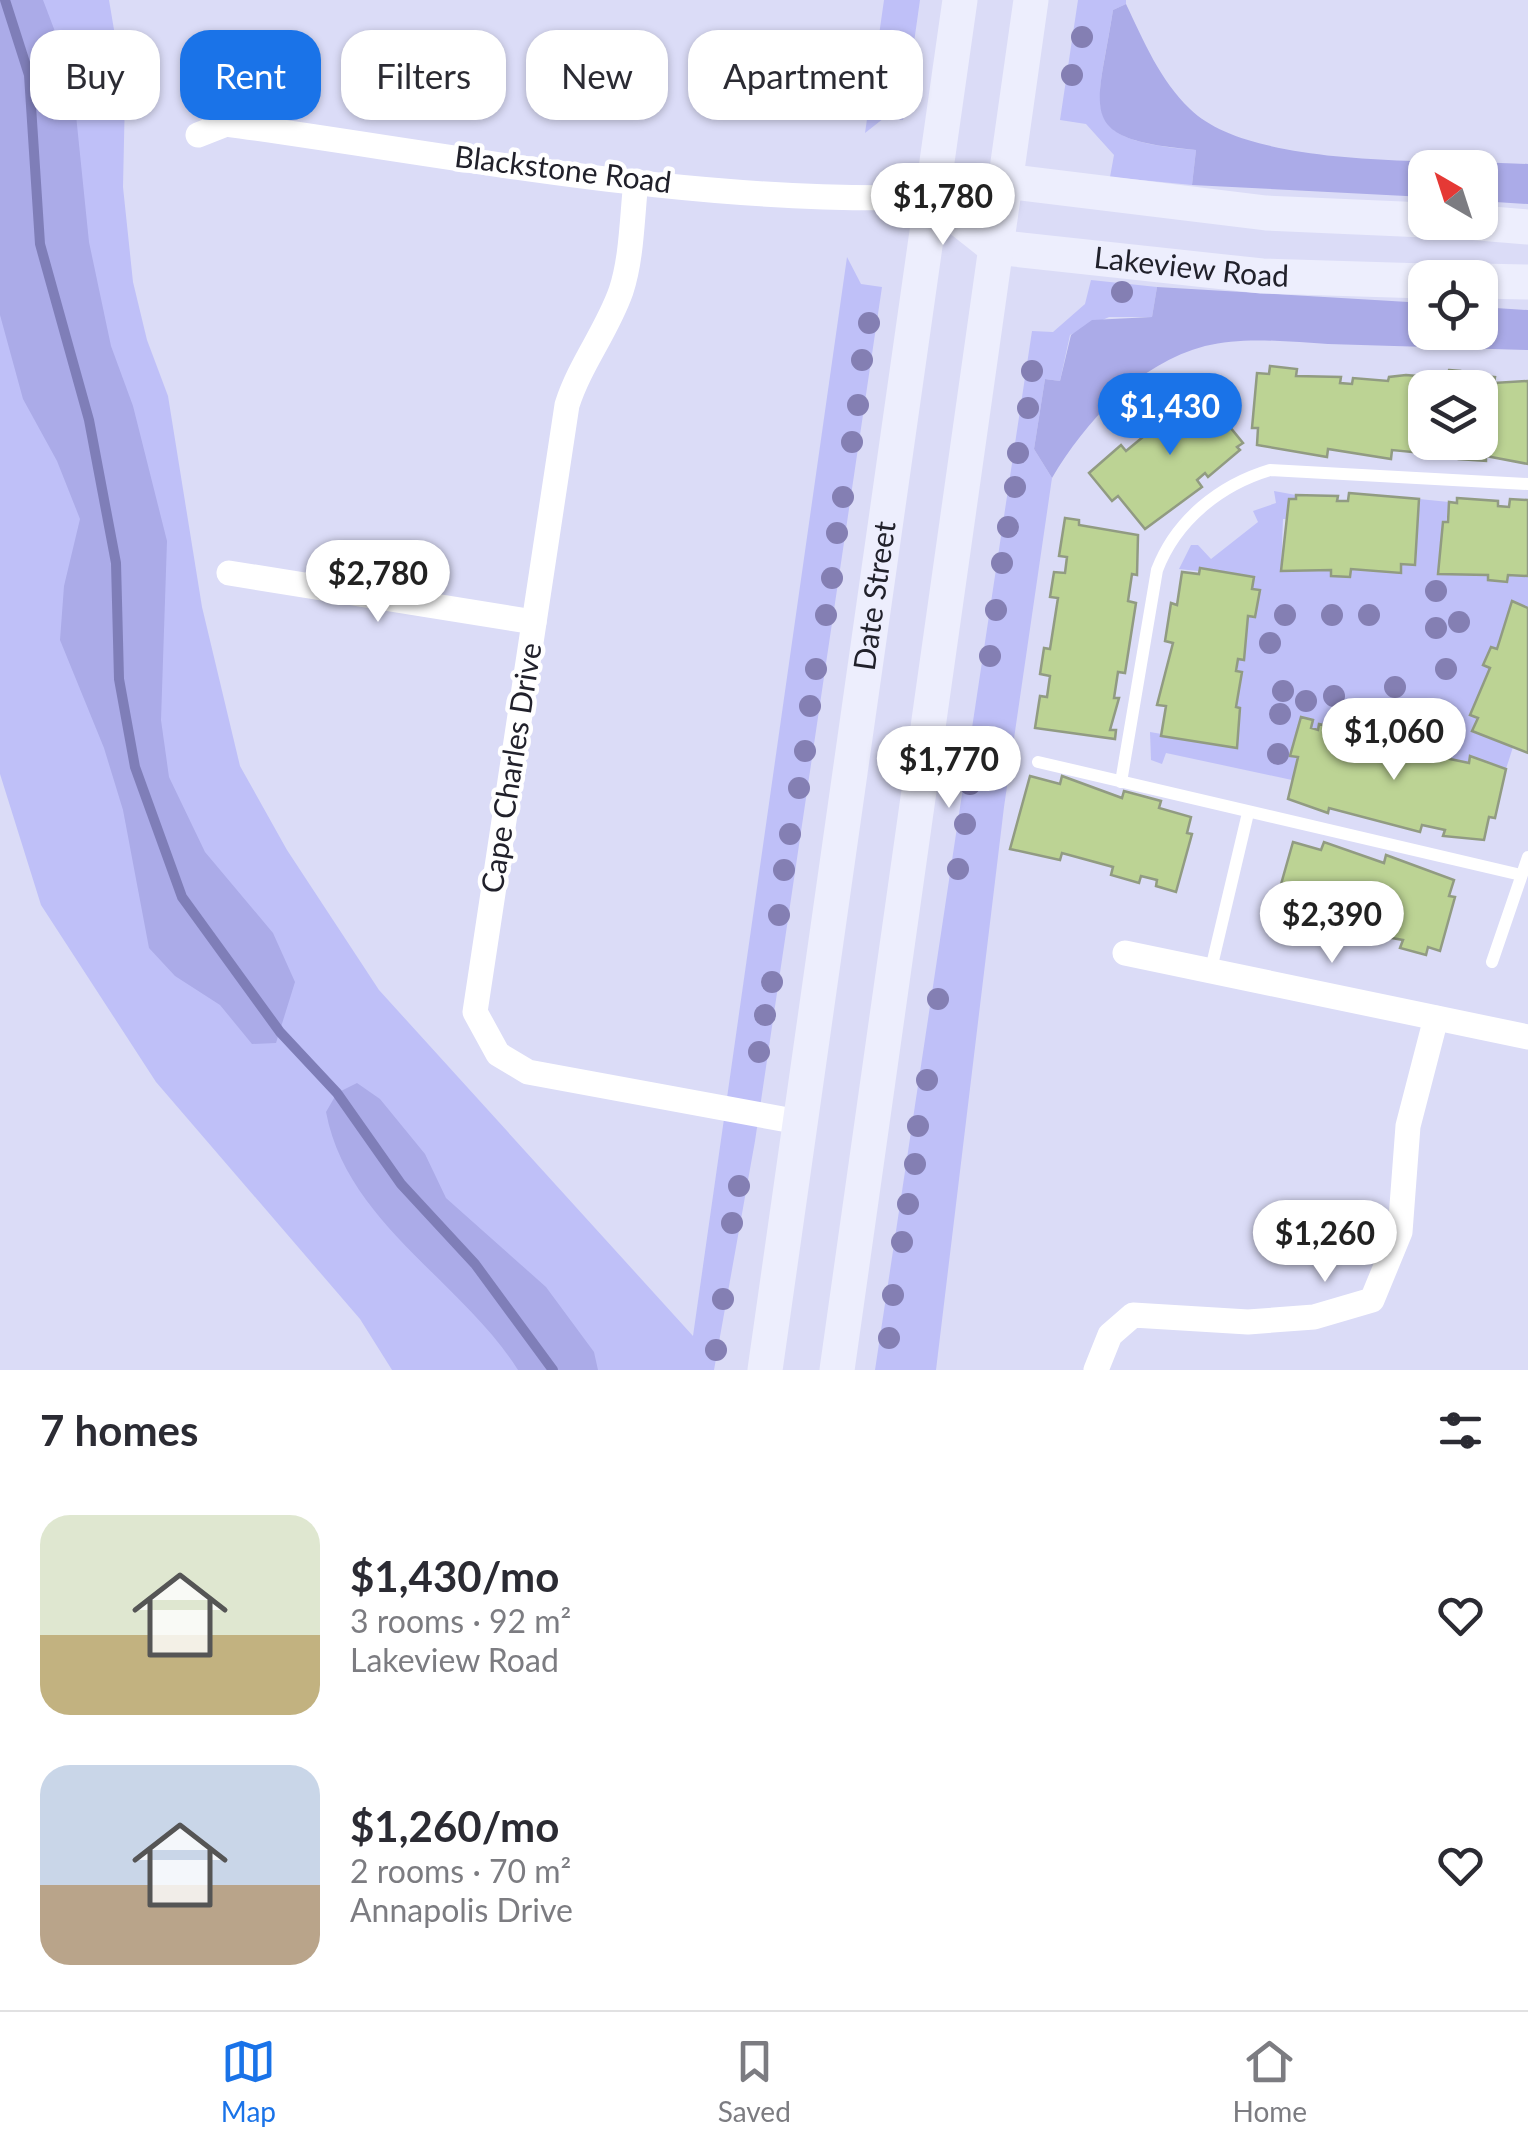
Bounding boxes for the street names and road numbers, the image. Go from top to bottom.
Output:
street label: Blackstone Road [453,137,674,199]
street label: Lakeview Road [1092,238,1290,293]
street label: Date Street [845,518,902,673]
street label: Cape Charles Drive [472,640,548,895]

